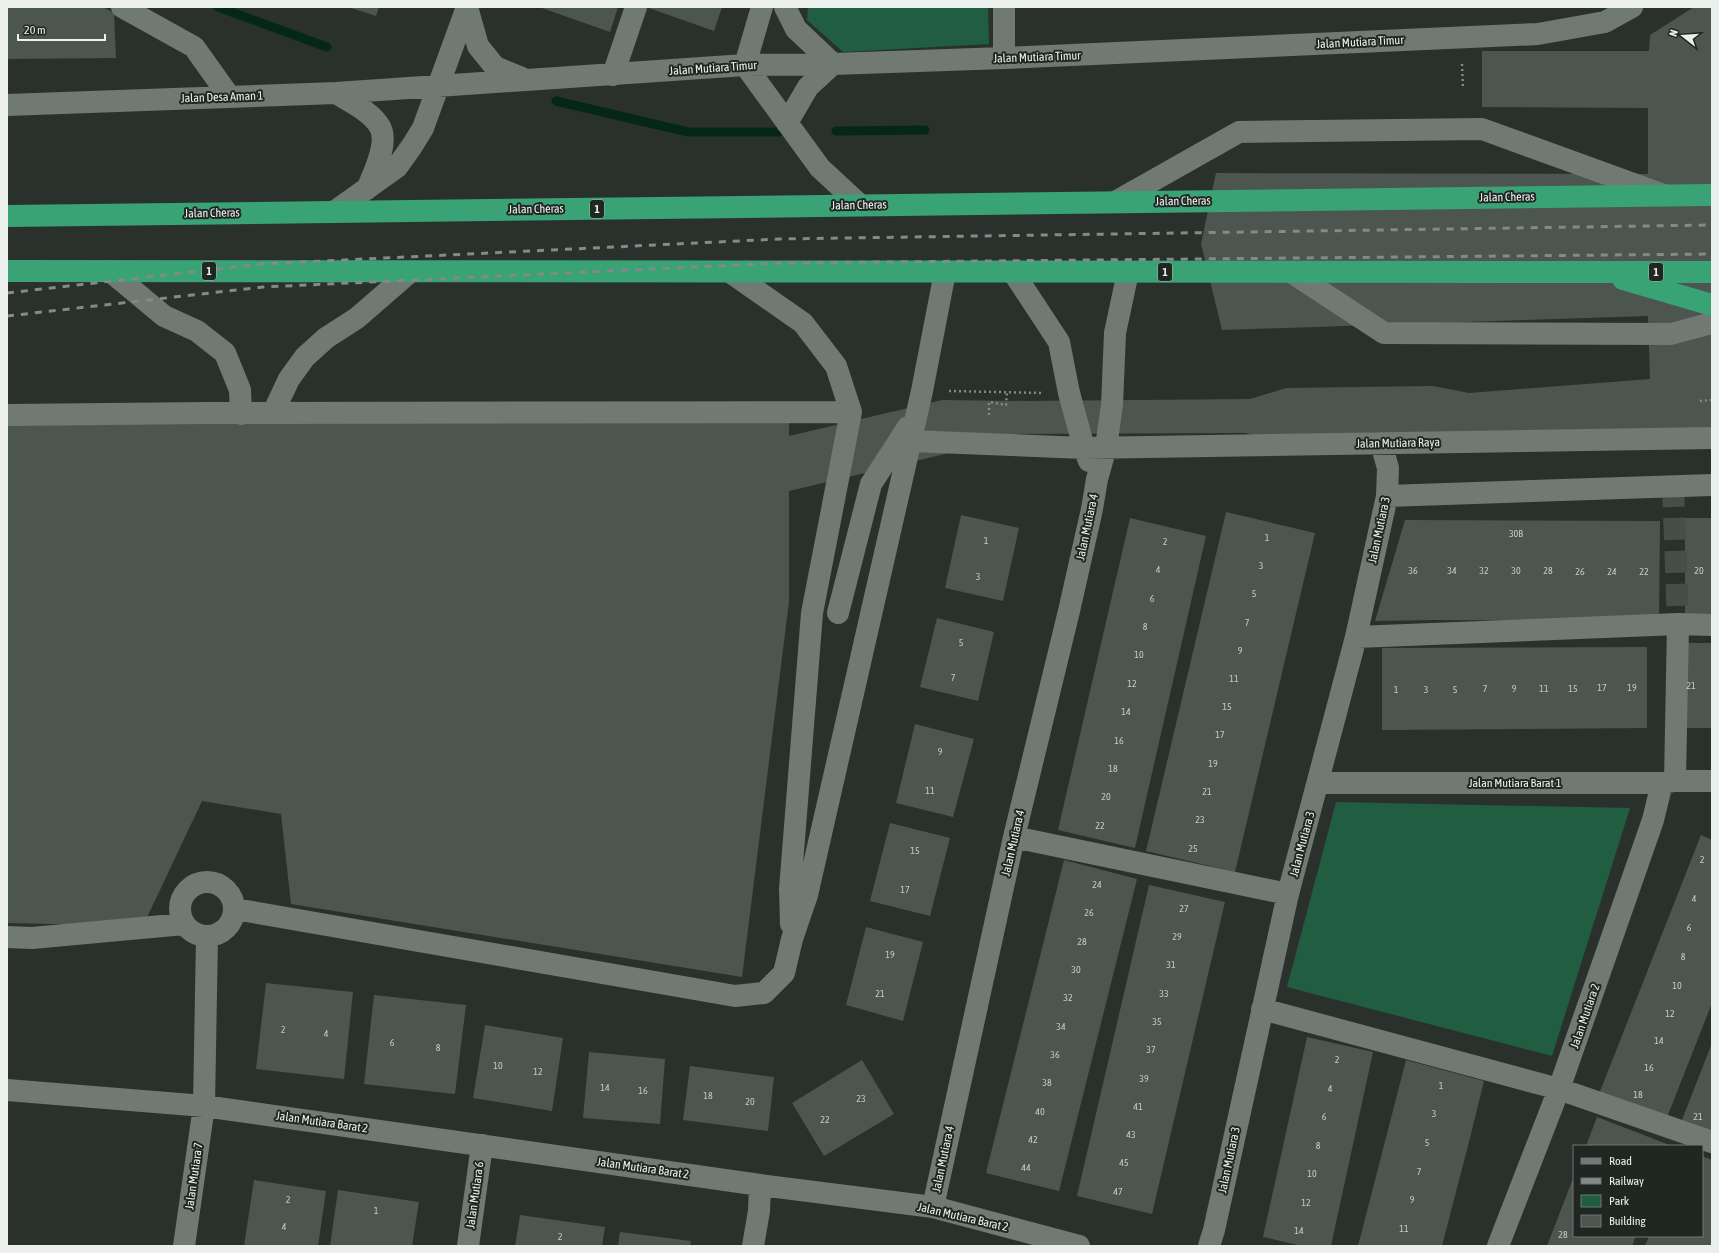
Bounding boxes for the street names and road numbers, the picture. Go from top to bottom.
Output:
street label: Jalan Mutiara Timur [1316,33,1405,51]
street label: Jalan Mutiara Timur [993,48,1081,66]
street label: Jalan Mutiara Timur [669,58,758,78]
street label: Jalan Desa Aman 1 [181,89,264,105]
street label: Jalan Cheras [1479,190,1535,204]
street label: Jalan Cheras [1155,194,1211,208]
street label: Jalan Cheras [831,198,887,212]
road number: 1 [590,200,604,218]
street label: Jalan Cheras [508,202,564,216]
street label: Jalan Cheras [184,206,240,220]
road number: 1 [202,262,216,280]
road number: 1 [1158,263,1172,281]
road number: 1 [1649,263,1663,281]
street label: Jalan Mutiara Raya [1356,435,1440,451]
street label: Jalan Mutiara 4 [1073,492,1101,561]
street label: Jalan Mutiara 3 [1365,496,1393,564]
street label: Jalan Mutiara Barat 1 [1469,776,1562,790]
street label: Jalan Mutiara 4 [999,808,1027,877]
street label: Jalan Mutiara 3 [1287,810,1317,878]
street label: Jalan Mutiara 2 [1567,982,1603,1050]
street label: Jalan Mutiara Barat 2 [275,1109,369,1135]
street label: Jalan Mutiara 4 [929,1124,957,1193]
street label: Jalan Mutiara 3 [1215,1126,1243,1194]
street label: Jalan Mutiara 7 [182,1141,206,1210]
street label: Jalan Mutiara Barat 2 [596,1155,690,1181]
street label: Jalan Mutiara 6 [463,1160,487,1229]
street label: Jalan Mutiara Barat 2 [916,1200,1010,1234]

